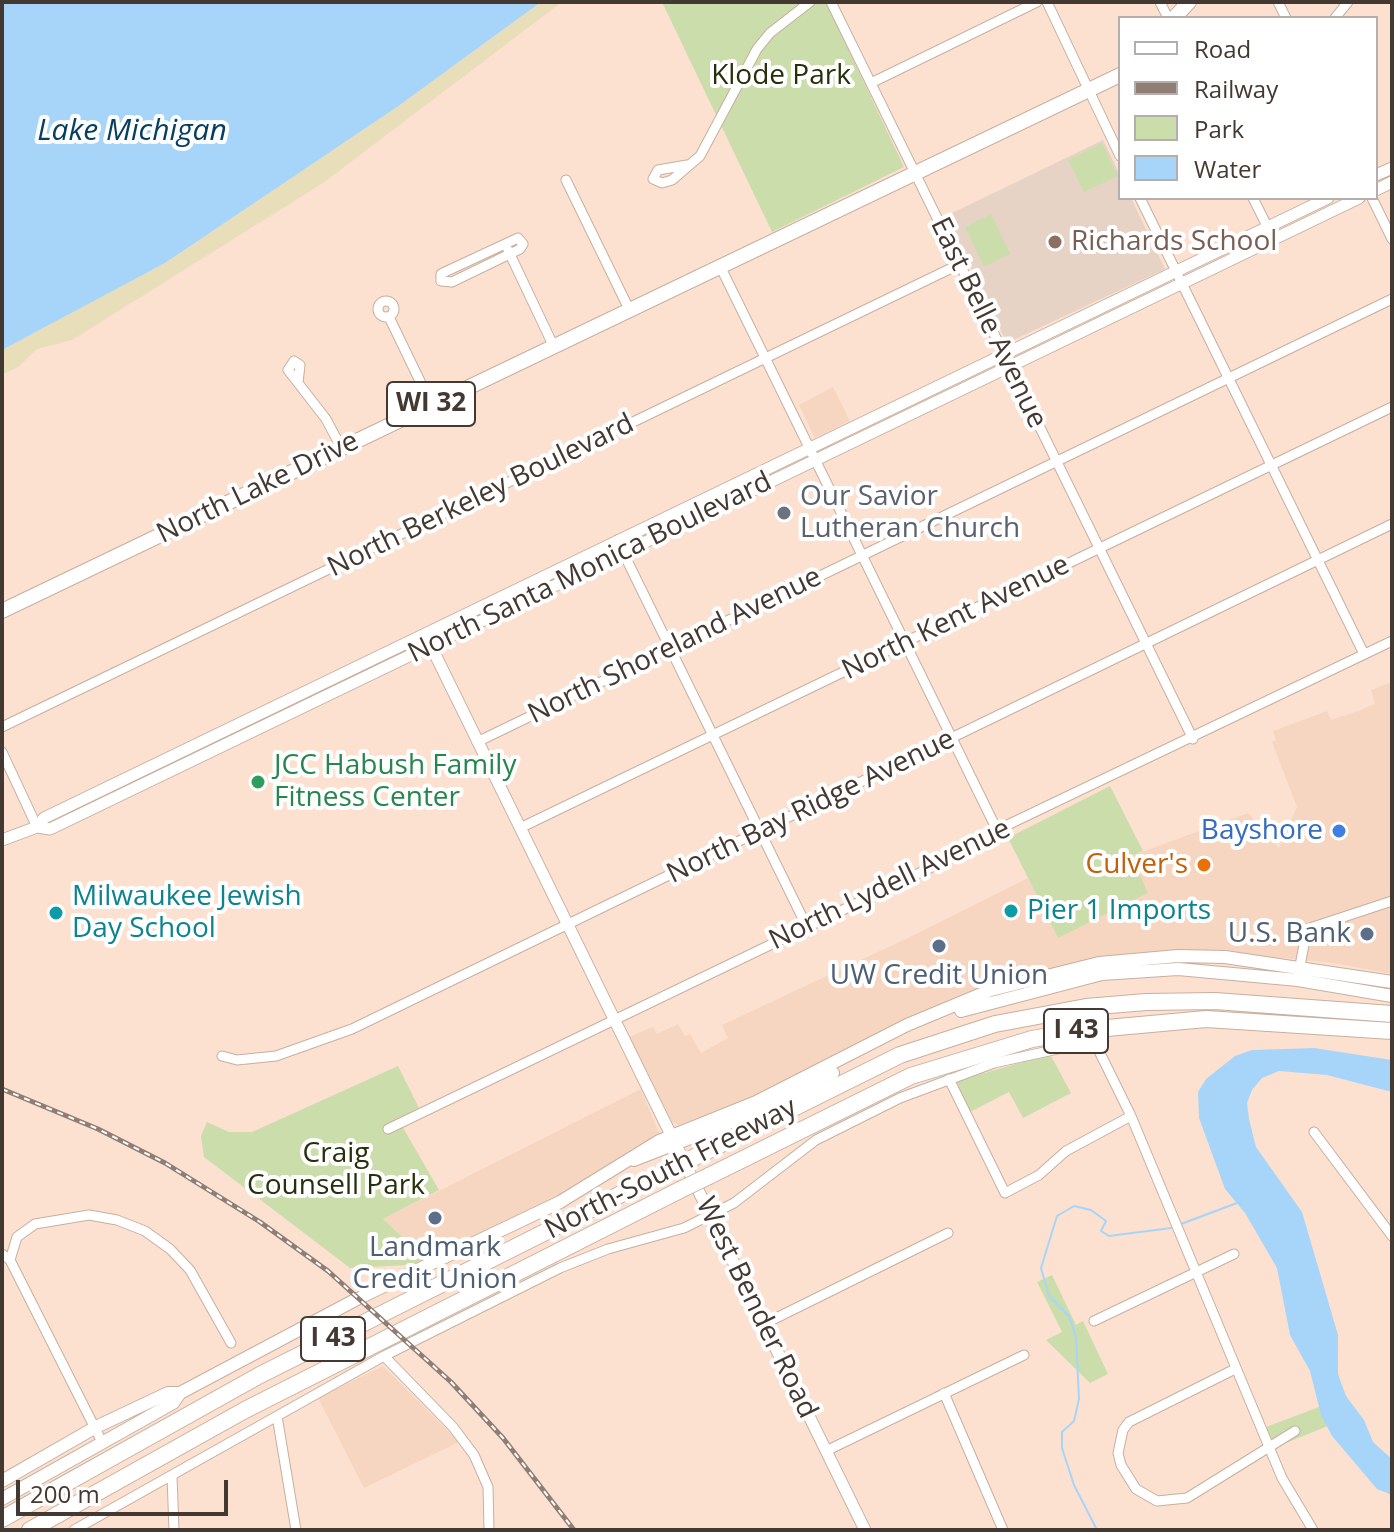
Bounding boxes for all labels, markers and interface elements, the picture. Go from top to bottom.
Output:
legend [1118,16,1378,200]
text: Road [1194,32,1251,65]
park label: Klode Park [711,59,851,93]
text: Railway [1194,72,1278,105]
text: Park [1194,112,1244,145]
water label: Lake Michigan [37,113,227,149]
text: Water [1194,152,1261,185]
street label: East Belle Avenue [922,212,1054,434]
place label: Richards School [1071,225,1277,259]
marker: Richards School [1046,233,1064,251]
road number: WI 32 [387,382,475,426]
street label: North Berkeley Boulevard [322,407,640,585]
street label: North Lake Drive [152,425,364,551]
street label: North Santa Monica Boulevard [403,465,777,671]
place label: Our Savior Lutheran Church [800,480,1020,546]
marker: Our Savior Lutheran Church [775,504,793,522]
street label: North Kent Avenue [837,548,1075,688]
street label: North Shoreland Avenue [523,560,827,732]
street label: North Bay Ridge Avenue [662,723,960,891]
place label: JCC Habush Family Fitness Center [274,749,516,815]
marker: JCC Habush Family Fitness Center [249,773,267,791]
street label: North Lydell Avenue [764,812,1016,958]
place label: Bayshore [1201,814,1323,848]
marker: Bayshore [1330,822,1348,840]
place label: Culver's [1085,848,1188,882]
marker: Culver's [1195,856,1213,874]
place label: Milwaukee Jewish Day School [72,880,302,946]
place label: Pier 1 Imports [1027,894,1211,928]
marker: Pier 1 Imports [1002,902,1020,920]
marker: Milwaukee Jewish Day School [47,904,65,922]
place label: U.S. Bank [1228,917,1351,951]
marker: U.S. Bank [1358,925,1376,943]
marker: UW Credit Union [930,937,948,955]
place label: UW Credit Union [830,959,1048,993]
road number: I 43 [1044,1009,1108,1053]
street label: North-South Freeway [540,1091,802,1247]
park label: Craig Counsell Park [247,1137,425,1203]
street label: West Bender Road [688,1192,824,1424]
marker: Landmark Credit Union [426,1209,444,1227]
place label: Landmark Credit Union [353,1231,517,1297]
road number: I 43 [301,1317,365,1361]
scale bar [20,1464,232,1514]
text: 200 m [30,1477,100,1510]

